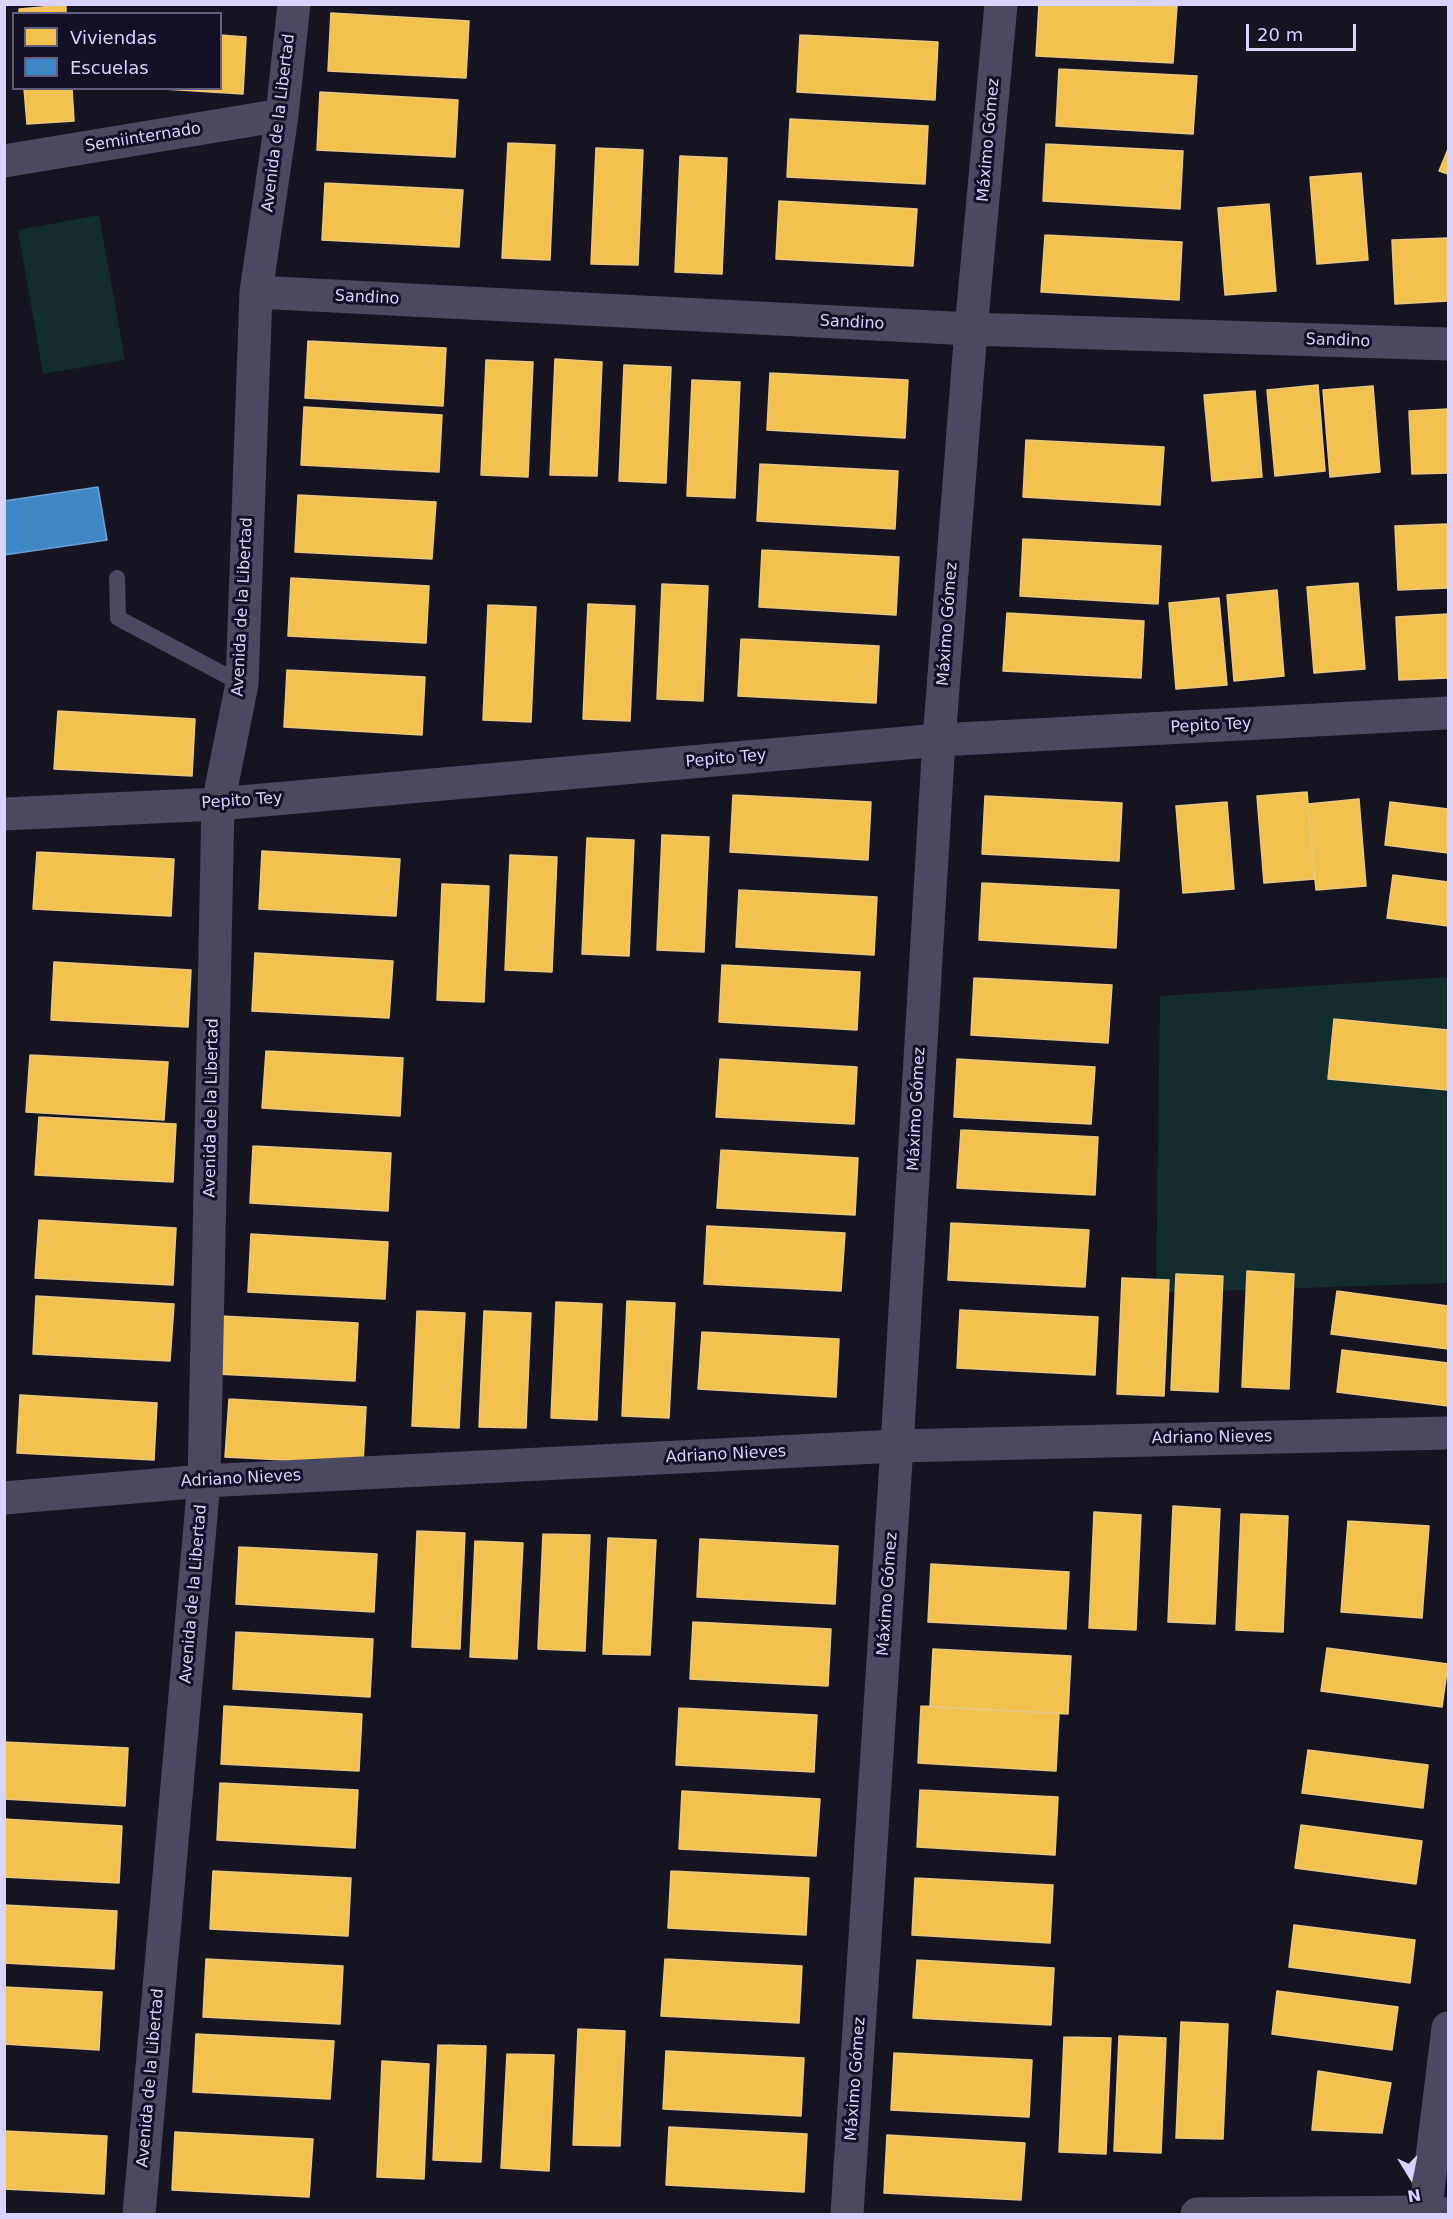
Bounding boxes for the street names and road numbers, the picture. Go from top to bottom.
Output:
street label: Avenida de la Libertad [259,33,299,213]
street label: Máximo Gómez [974,77,1004,203]
street label: Semiinternado [84,119,202,157]
street label: Sandino [334,287,400,309]
street label: Sandino [819,312,885,334]
street label: Sandino [1305,330,1371,352]
street label: Avenida de la Libertad [229,517,257,697]
street label: Máximo Gómez [934,561,962,687]
street label: Pepito Tey [1170,714,1252,738]
street label: Pepito Tey [685,746,767,772]
street label: Pepito Tey [201,789,283,813]
street label: Avenida de la Libertad [201,1018,223,1198]
street label: Máximo Gómez [904,1047,930,1171]
street label: Adriano Nieves [1152,1427,1272,1449]
street label: Adriano Nieves [665,1442,787,1468]
street label: Adriano Nieves [180,1466,302,1492]
street label: Avenida de la Libertad [177,1504,211,1684]
street label: Máximo Gómez [874,1531,902,1657]
street label: Avenida de la Libertad [134,1988,168,2168]
street label: Máximo Gómez [842,2016,870,2142]

